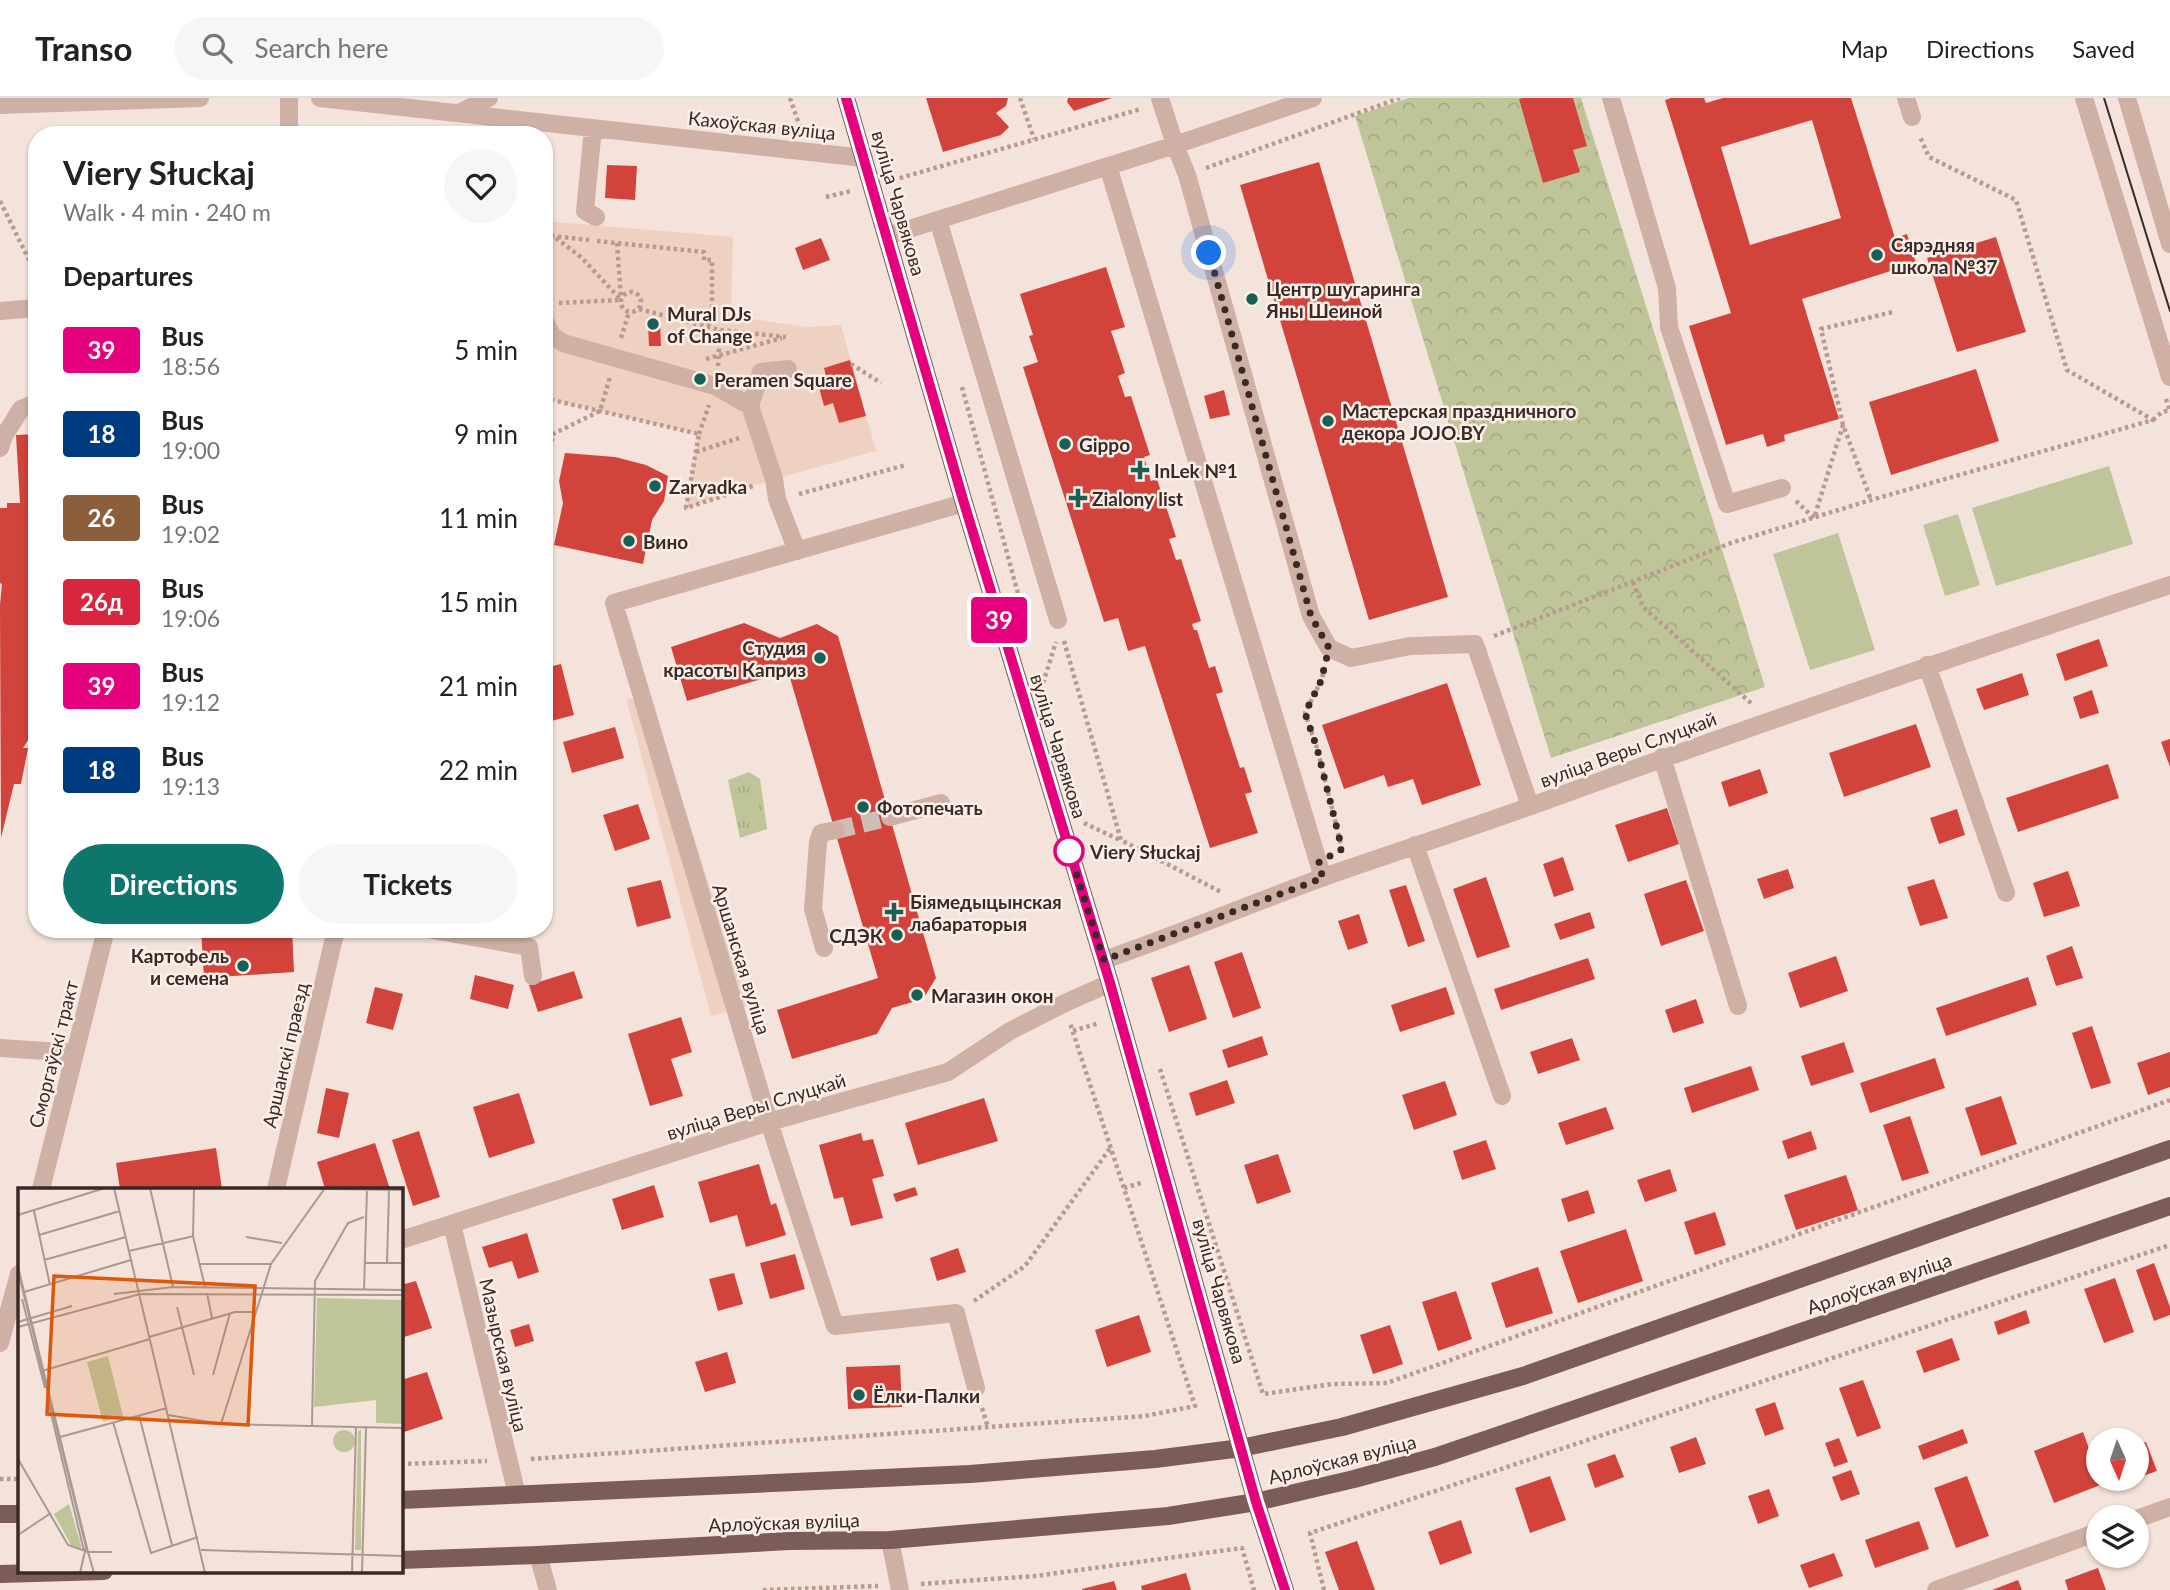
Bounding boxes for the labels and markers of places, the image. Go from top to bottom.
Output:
place label: Сярэдняя школа №37 [1891,233,1997,278]
marker: Сярэдняя школа №37 [1869,247,1885,263]
place label: Центр шугаринга Яны Шеиной [1265,277,1420,322]
marker: Центр шугаринга Яны Шеиной [1244,291,1260,307]
place label: Mural DJs of Change [667,302,752,347]
marker: Mural DJs of Change [645,316,661,332]
place label: Peramen Square [714,368,852,391]
marker: Peramen Square [692,371,708,387]
place label: Мастерская праздничного декора JOJO.BY [1342,399,1576,444]
marker: Мастерская праздничного декора JOJO.BY [1320,413,1336,429]
place label: Gippo [1079,433,1130,456]
marker: Gippo [1057,436,1073,452]
place label: InLek №1 [1154,459,1238,482]
marker: InLek №1 [1132,462,1148,478]
place label: Zaryadka [669,475,747,498]
marker: Zaryadka [647,478,663,494]
place label: Zialony list [1092,487,1183,510]
marker: Zialony list [1070,490,1086,506]
place label: Вино [643,530,688,553]
marker: Вино [621,533,637,549]
place label: Студия красоты Каприз [663,636,806,681]
marker: Студия красоты Каприз [812,650,828,666]
place label: Фотопечать [877,796,983,819]
marker: Фотопечать [855,799,871,815]
marker: Viery Słuckaj [1054,836,1084,866]
place label: Viery Słuckaj [1089,840,1200,863]
place label: Біямедыцынская лабараторыя [910,890,1062,935]
marker: Біямедыцынская лабараторыя [884,902,904,922]
place label: СДЭК [829,924,884,947]
marker: СДЭК [889,927,905,943]
place label: Картофель и семена [131,944,229,989]
marker: Картофель и семена [235,958,251,974]
place label: Магазин окон [931,984,1054,1007]
marker: Магазин окон [909,987,925,1003]
place label: Ёлки-Палки [873,1384,980,1407]
marker: Ёлки-Палки [851,1387,867,1403]

